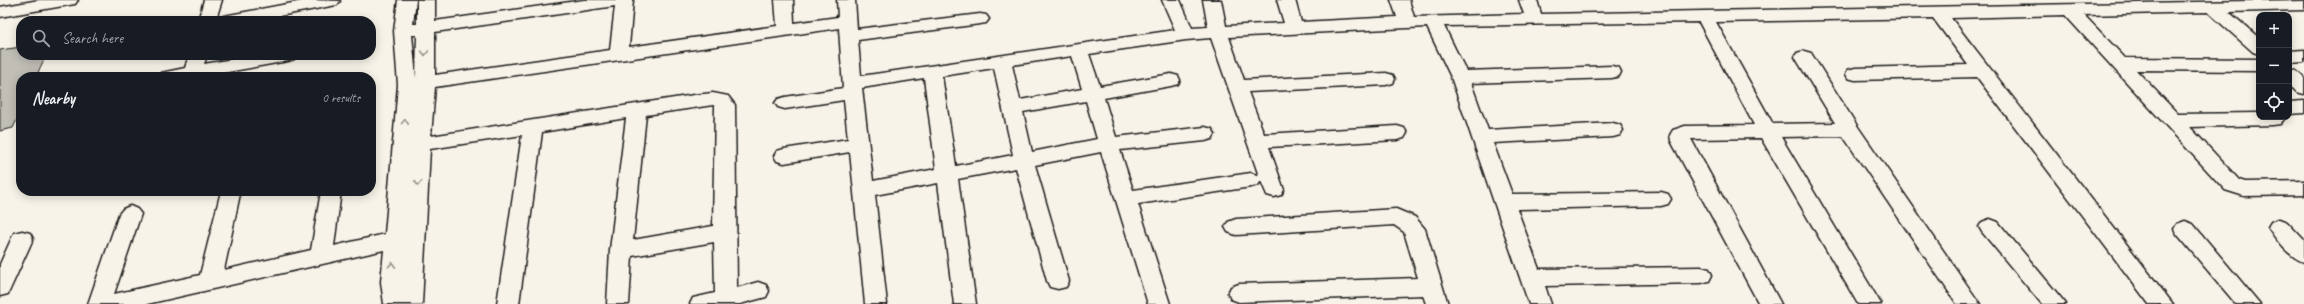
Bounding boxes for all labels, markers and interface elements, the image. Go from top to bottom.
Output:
map controls [2256,12,2292,120]
button: + [2256,12,2292,48]
search box [16,16,376,60]
icon: search [30,27,52,49]
text: Search here [62,29,123,48]
button: − [2256,48,2292,84]
one-way arrow [421,50,429,56]
button: locate [2256,84,2292,120]
text: Nearby [32,88,75,109]
text: 0 results [322,90,360,106]
one-way arrow [401,119,409,125]
one-way arrow [413,180,422,186]
one-way arrow [388,262,397,268]

